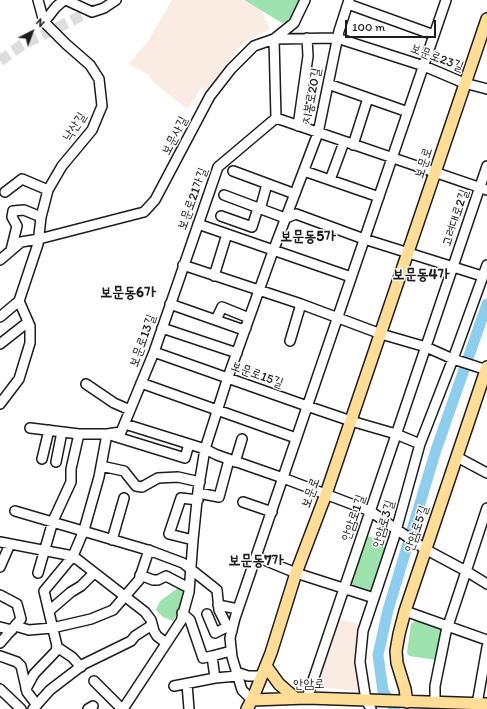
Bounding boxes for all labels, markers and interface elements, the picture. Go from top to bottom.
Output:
north arrow [12,12,52,52]
scale bar [347,12,438,38]
text: N [33,15,47,30]
text: 100 m [352,20,385,34]
street label: 보문로23길 [408,41,466,75]
street label: 지봉로20길 [299,67,325,125]
street label: 낙산길 [60,110,90,144]
street label: 보문사길 [159,114,191,158]
street label: 보문로 [412,146,436,180]
street label: 보문로21가길 [175,166,211,232]
street label: 고려대로2길 [439,187,473,249]
district label: 보문동5가 [280,228,336,246]
district label: 보문동4가 [392,266,450,284]
district label: 보문동6가 [100,284,156,302]
street label: 보문로13길 [126,313,160,369]
street label: 보문로15길 [229,358,285,392]
street label: 보문로 [298,476,324,510]
street label: 안암로1길 [339,493,369,543]
street label: 안암로3길 [370,498,398,550]
street label: 안암로5길 [402,503,432,555]
district label: 보문동7가 [228,552,284,570]
street label: 안암로 [293,677,325,693]

